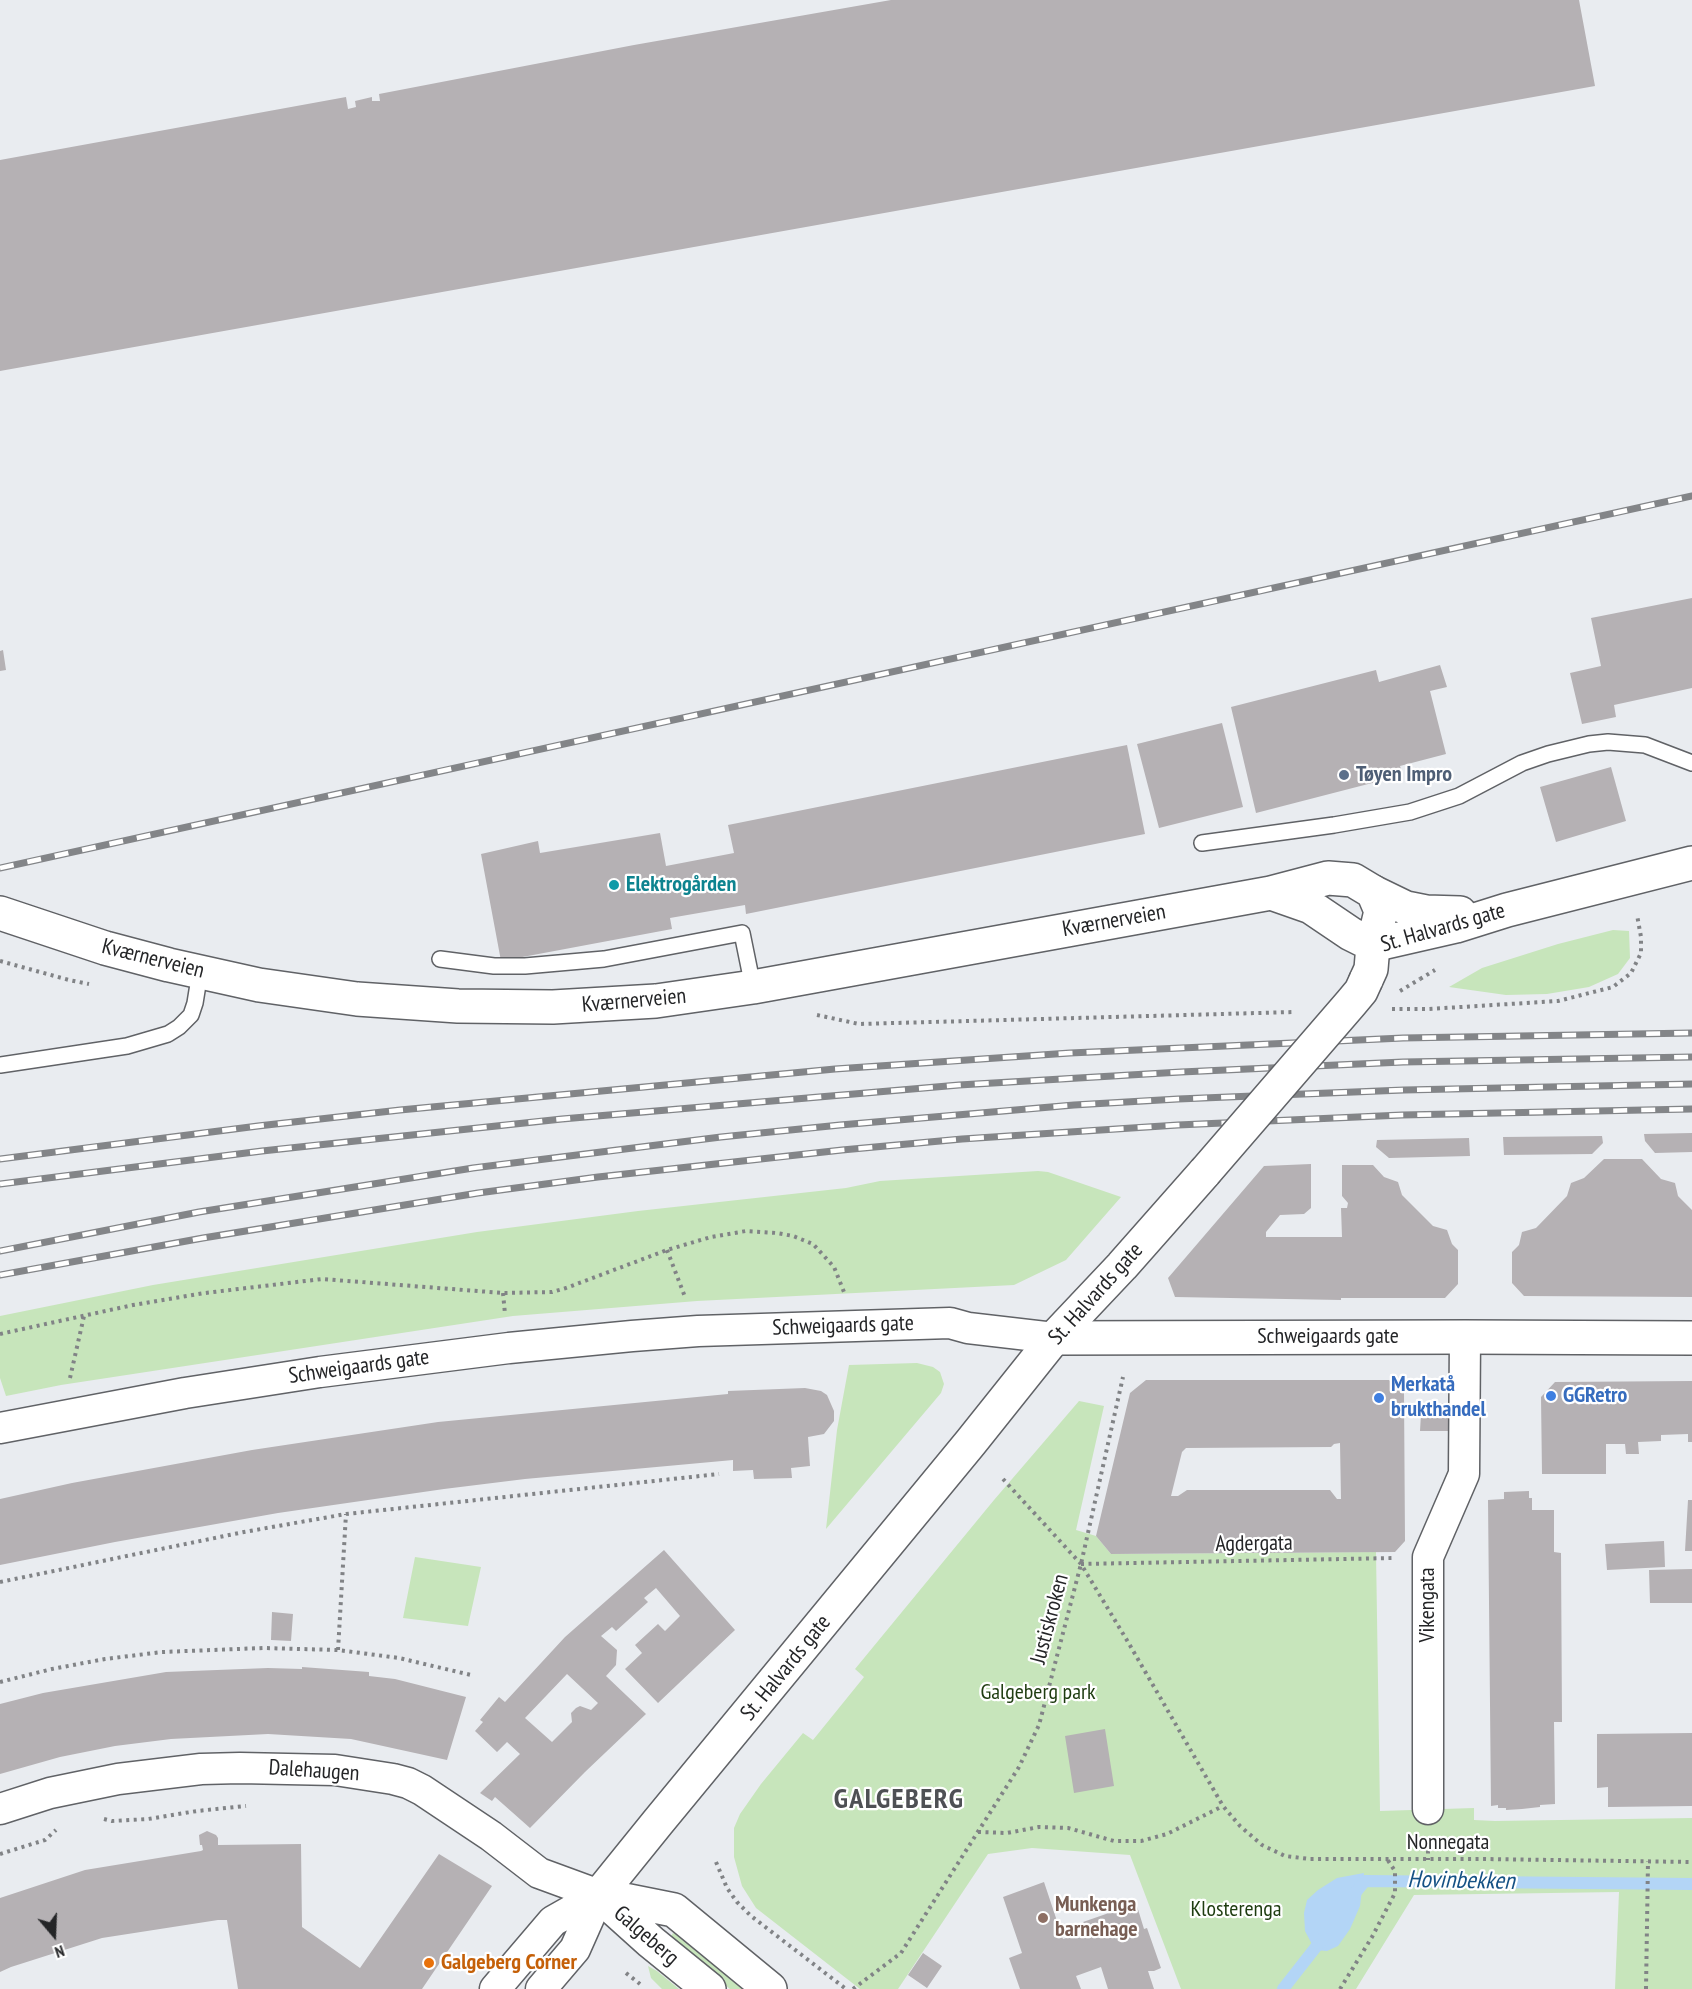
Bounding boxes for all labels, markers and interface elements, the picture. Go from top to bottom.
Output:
place label: Tøyen Impro [1356,762,1452,788]
marker: Tøyen Impro [1337,768,1351,782]
place label: Elektrogården [626,872,736,898]
marker: Elektrogården [607,878,621,892]
street label: St. Halvards gate [1378,898,1508,958]
street label: Kværnerveien [1060,899,1168,943]
street label: Kværnerveien [99,934,207,984]
street label: Kværnerveien [581,983,687,1019]
street label: St. Halvards gate [1043,1238,1149,1350]
street label: Schweigaards gate [772,1310,914,1342]
street label: Schweigaards gate [1257,1324,1399,1350]
street label: Schweigaards gate [287,1344,431,1390]
place label: Merkatå brukthandel [1391,1372,1486,1424]
place label: GGRetro [1563,1383,1627,1409]
marker: GGRetro [1544,1389,1558,1403]
marker: Merkatå brukthandel [1372,1391,1386,1405]
street label: Agdergata [1215,1530,1293,1558]
street label: Vikengata [1415,1567,1441,1643]
street label: Justiskroken [1025,1571,1075,1667]
street label: St. Halvards gate [735,1610,837,1726]
park label: Galgeberg park [980,1680,1096,1706]
street label: Dalehaugen [268,1755,360,1787]
district label: GALGEBERG [834,1783,964,1817]
street label: Nonnegata [1407,1830,1489,1856]
water label: Hovinbekken [1407,1866,1515,1896]
place label: Munkenga barnehage [1055,1892,1138,1944]
park label: Klosterenga [1191,1897,1281,1923]
street label: Galgeberg [608,1901,684,1971]
north arrow [24,1905,84,1965]
marker: Munkenga barnehage [1036,1911,1050,1925]
text: N [53,1941,67,1963]
place label: Galgeberg Corner [441,1950,577,1976]
marker: Galgeberg Corner [422,1956,436,1970]

